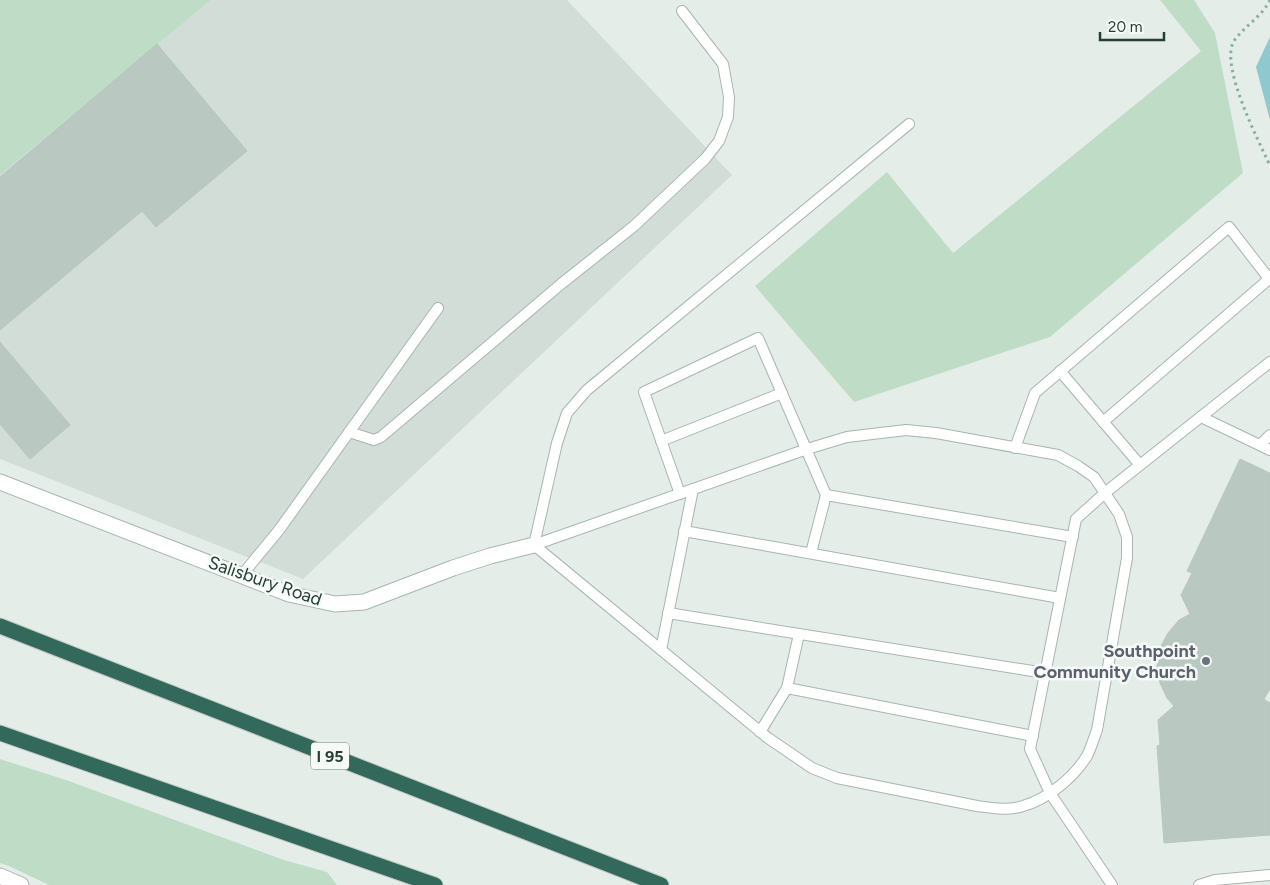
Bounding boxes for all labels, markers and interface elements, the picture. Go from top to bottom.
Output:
scale bar [1100,10,1164,42]
text: 20 m [1108,18,1142,36]
street label: Salisbury Road [205,551,325,611]
place label: Southpoint Community Church [1034,640,1196,683]
marker: Southpoint Community Church [1200,655,1212,667]
road number: I 95 [311,742,349,769]

